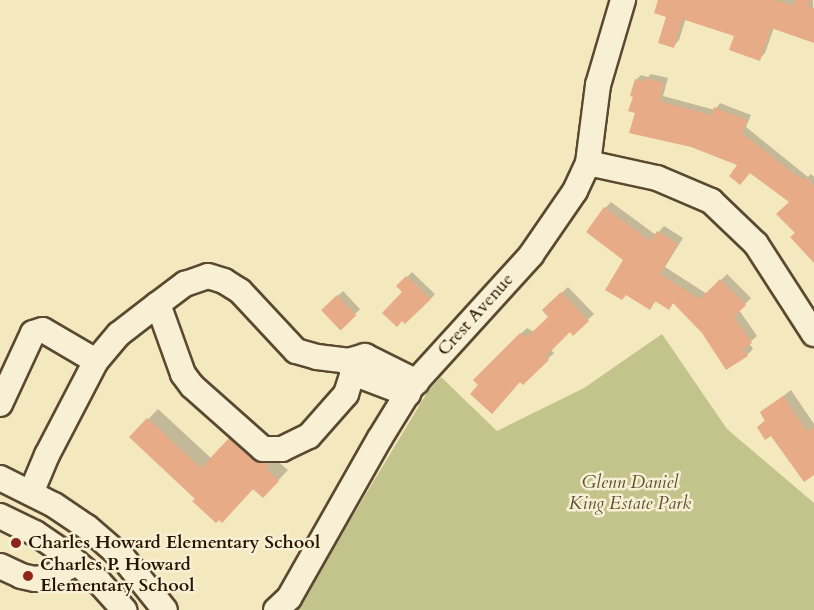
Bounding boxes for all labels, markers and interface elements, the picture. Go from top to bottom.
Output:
street label: Crest Avenue [433,269,519,361]
park label: Glenn Daniel King Estate Park [569,473,691,516]
place label: Charles Howard Elementary School [28,532,320,554]
marker: Charles Howard Elementary School [9,536,23,550]
place label: Charles P. Howard Elementary School [40,555,194,598]
marker: Charles P. Howard Elementary School [21,569,35,583]

